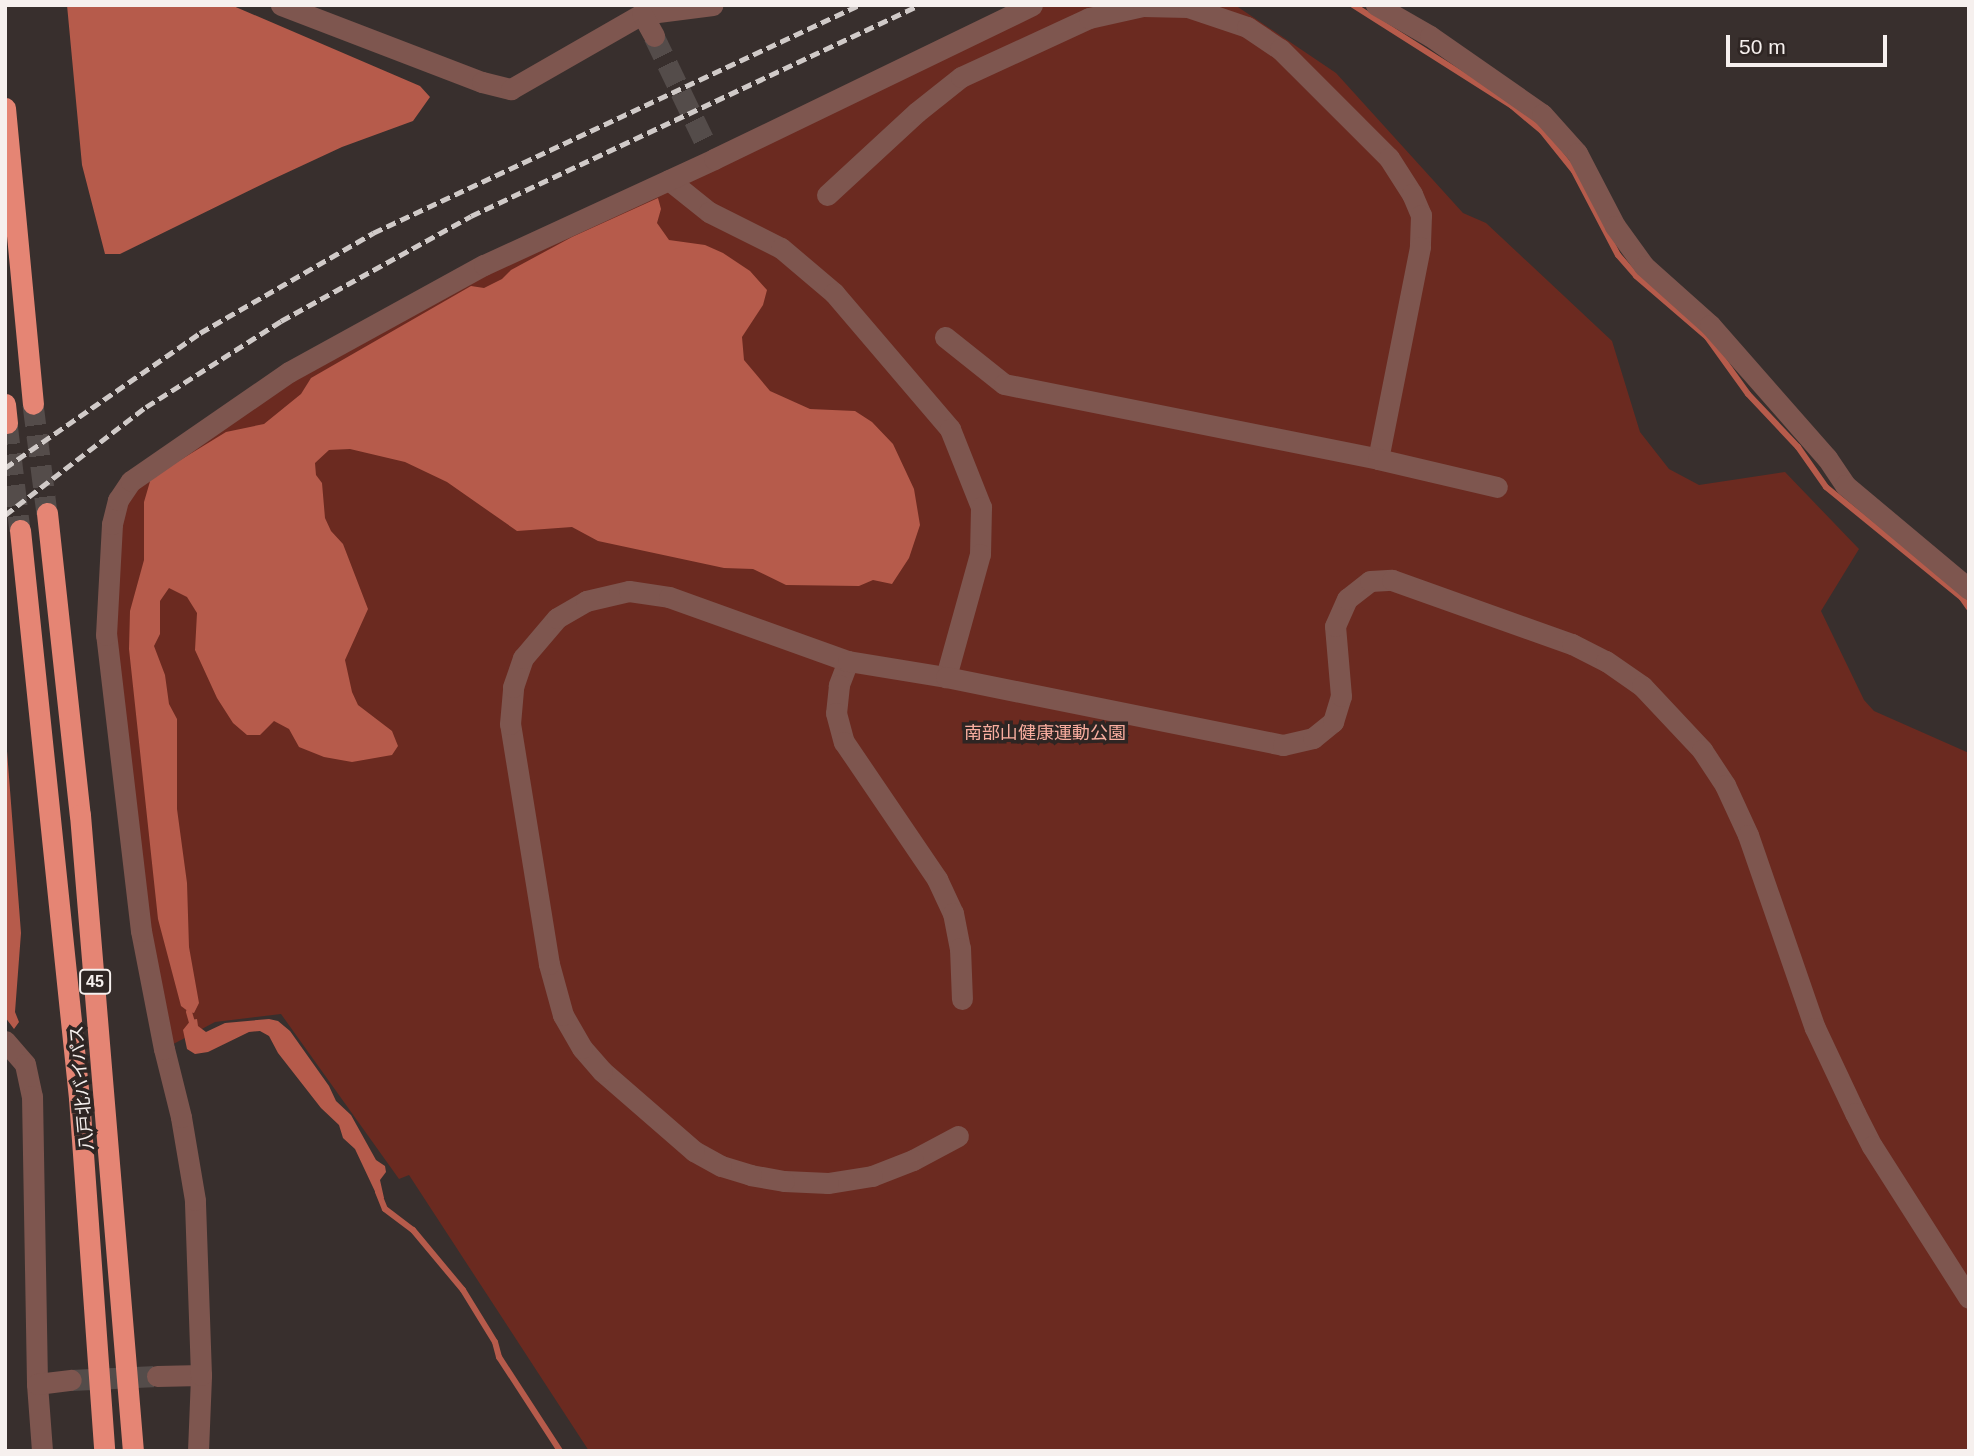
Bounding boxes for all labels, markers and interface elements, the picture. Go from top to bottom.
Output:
scale bar [1729,21,1890,65]
text: 50 m [1739,35,1786,58]
park label: 南部山健康運動公園 [964,722,1126,744]
road number: 45 [78,970,112,994]
street label: 八戸北バイパス [66,1024,98,1152]

